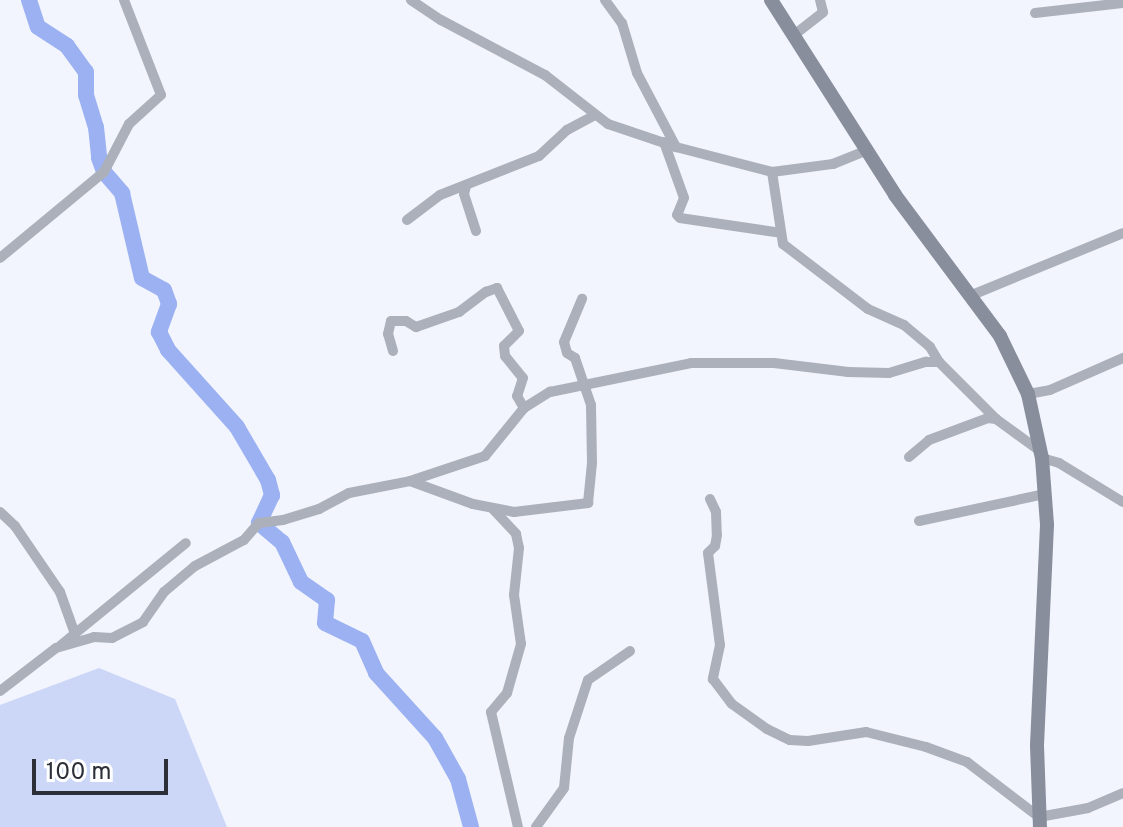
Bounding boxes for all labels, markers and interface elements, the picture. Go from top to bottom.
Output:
scale bar [36,743,172,793]
text: 100 m [46,758,112,788]

